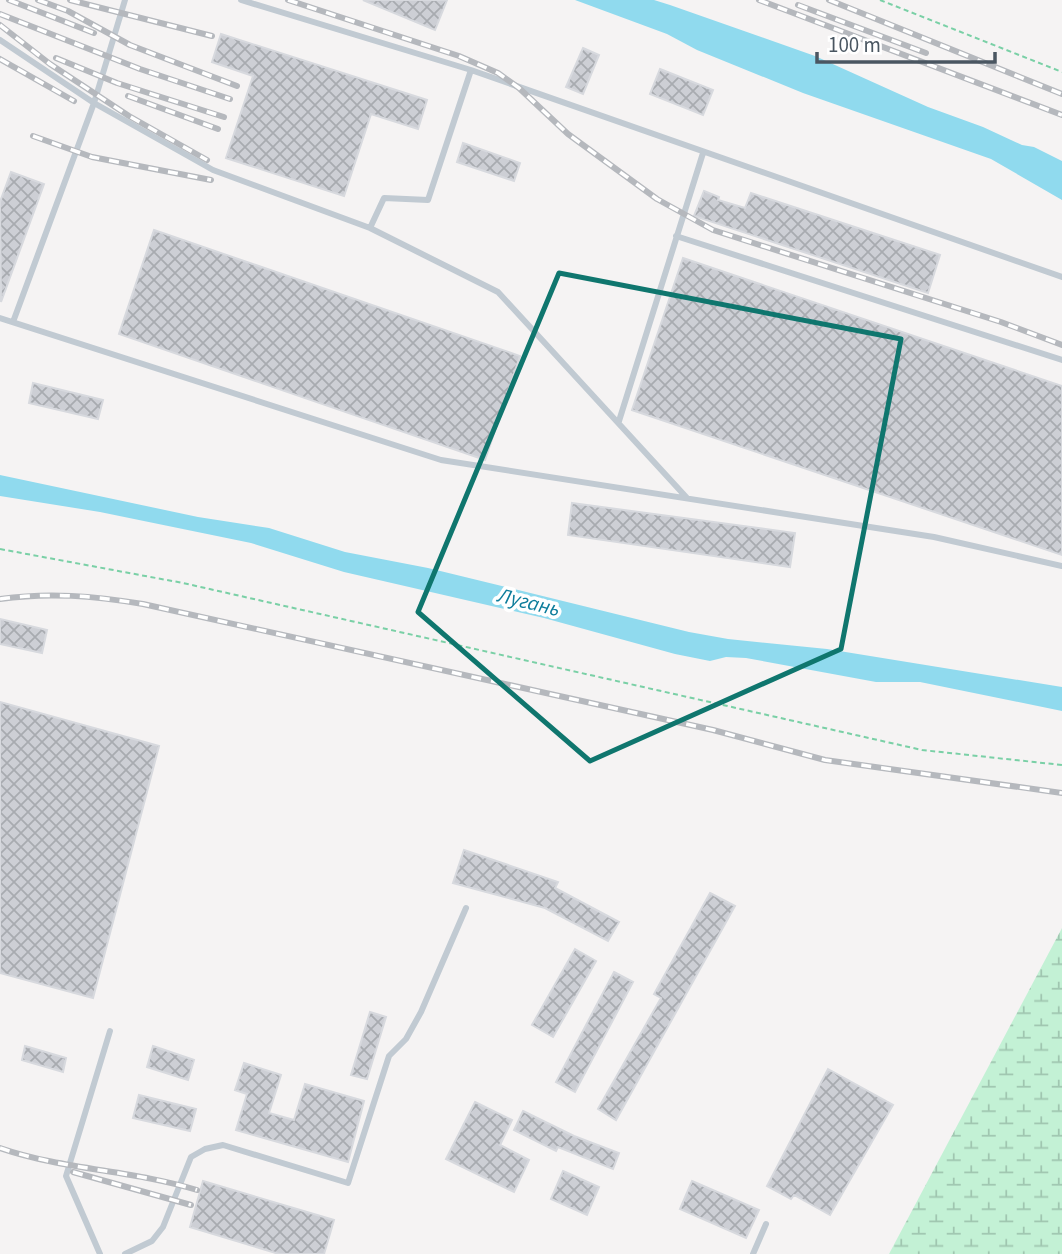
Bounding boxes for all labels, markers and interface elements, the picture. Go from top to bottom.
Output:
scale bar [817,21,996,65]
text: 100 m [828,30,881,60]
water label: Лугань [494,580,563,624]

